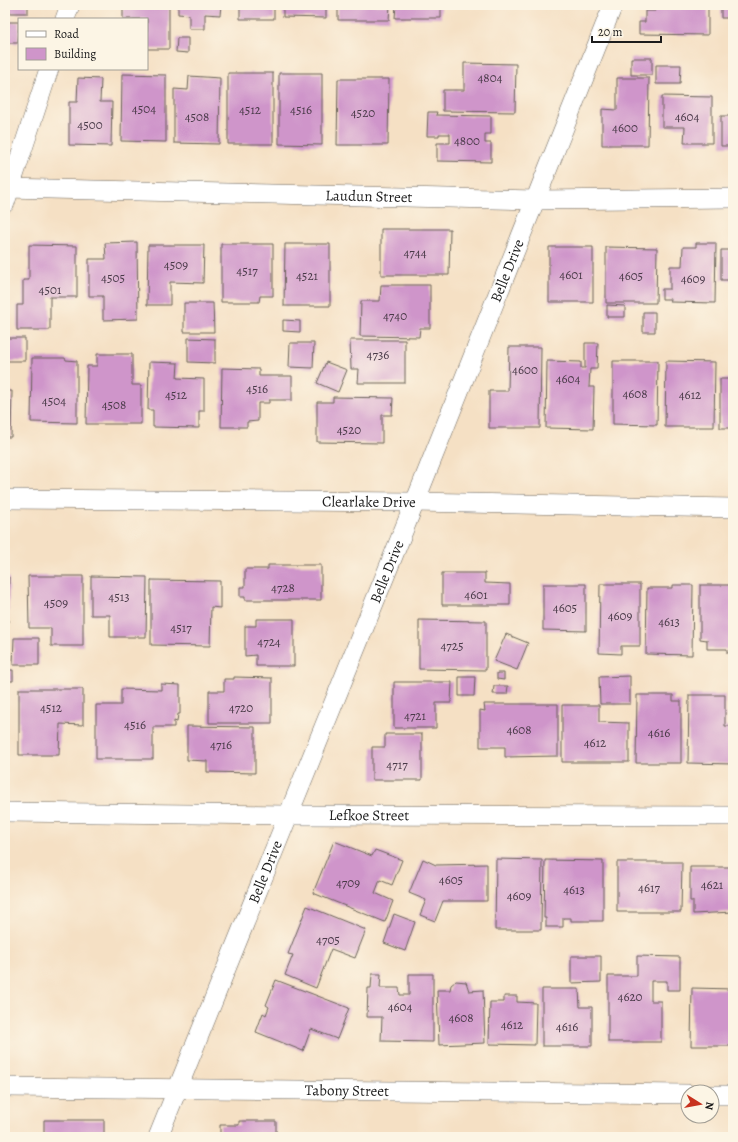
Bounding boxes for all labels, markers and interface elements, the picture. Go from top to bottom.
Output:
legend [18,18,148,70]
scale bar [592,18,661,44]
text: 20 m [598,24,622,40]
text: Road [54,26,80,42]
text: Building [54,46,96,62]
house number: 4804 [477,69,503,86]
house number: 4504 [132,100,156,117]
house number: 4512 [239,101,261,118]
house number: 4516 [290,101,312,118]
house number: 4520 [351,104,375,121]
house number: 4508 [185,108,209,125]
house number: 4604 [675,108,699,125]
house number: 4500 [77,116,103,133]
house number: 4600 [612,119,638,136]
house number: 4800 [454,132,480,149]
street label: Laudun Street [325,185,413,207]
street label: Belle Drive [486,236,529,305]
house number: 4744 [403,244,427,261]
house number: 4509 [164,256,188,273]
house number: 4517 [236,262,258,279]
house number: 4601 [559,266,583,283]
house number: 4521 [296,267,319,284]
house number: 4605 [619,267,643,284]
house number: 4505 [101,269,125,286]
house number: 4609 [681,270,705,287]
house number: 4501 [39,281,62,298]
house number: 4740 [383,307,407,324]
house number: 4736 [367,346,389,363]
house number: 4600 [512,361,538,378]
house number: 4604 [556,370,580,387]
house number: 4516 [246,380,268,397]
house number: 4608 [622,385,648,402]
house number: 4512 [165,386,187,403]
house number: 4612 [679,386,701,403]
house number: 4504 [42,392,66,409]
house number: 4508 [102,396,126,413]
house number: 4520 [337,421,361,438]
street label: Clearlake Drive [322,491,416,512]
street label: Belle Drive [365,537,409,606]
house number: 4728 [271,579,295,596]
house number: 4601 [464,586,488,603]
house number: 4513 [108,588,130,605]
house number: 4509 [44,594,68,611]
house number: 4605 [553,599,577,616]
house number: 4609 [608,607,632,624]
house number: 4613 [658,613,680,630]
house number: 4517 [170,619,192,636]
house number: 4724 [257,633,281,650]
house number: 4725 [440,637,464,654]
house number: 4512 [40,699,62,716]
house number: 4720 [229,699,253,716]
house number: 4721 [404,707,427,724]
house number: 4516 [124,716,146,733]
house number: 4608 [506,721,532,738]
house number: 4616 [648,724,670,741]
house number: 4612 [584,734,606,751]
house number: 4716 [210,736,232,753]
house number: 4717 [386,756,408,773]
street label: Lefkoe Street [329,805,409,825]
street label: Belle Drive [244,837,287,906]
house number: 4605 [439,871,463,888]
house number: 4709 [336,874,360,891]
house number: 4621 [701,876,724,893]
house number: 4617 [638,879,660,896]
house number: 4613 [563,881,585,898]
house number: 4609 [507,887,531,904]
house number: 4705 [316,931,340,948]
house number: 4620 [618,988,643,1005]
house number: 4604 [388,998,412,1015]
house number: 4608 [448,1009,474,1026]
house number: 4612 [501,1016,523,1033]
house number: 4616 [556,1018,578,1035]
street label: Tabony Street [305,1080,389,1101]
north arrow [680,1084,720,1124]
text: N [701,1100,717,1111]

